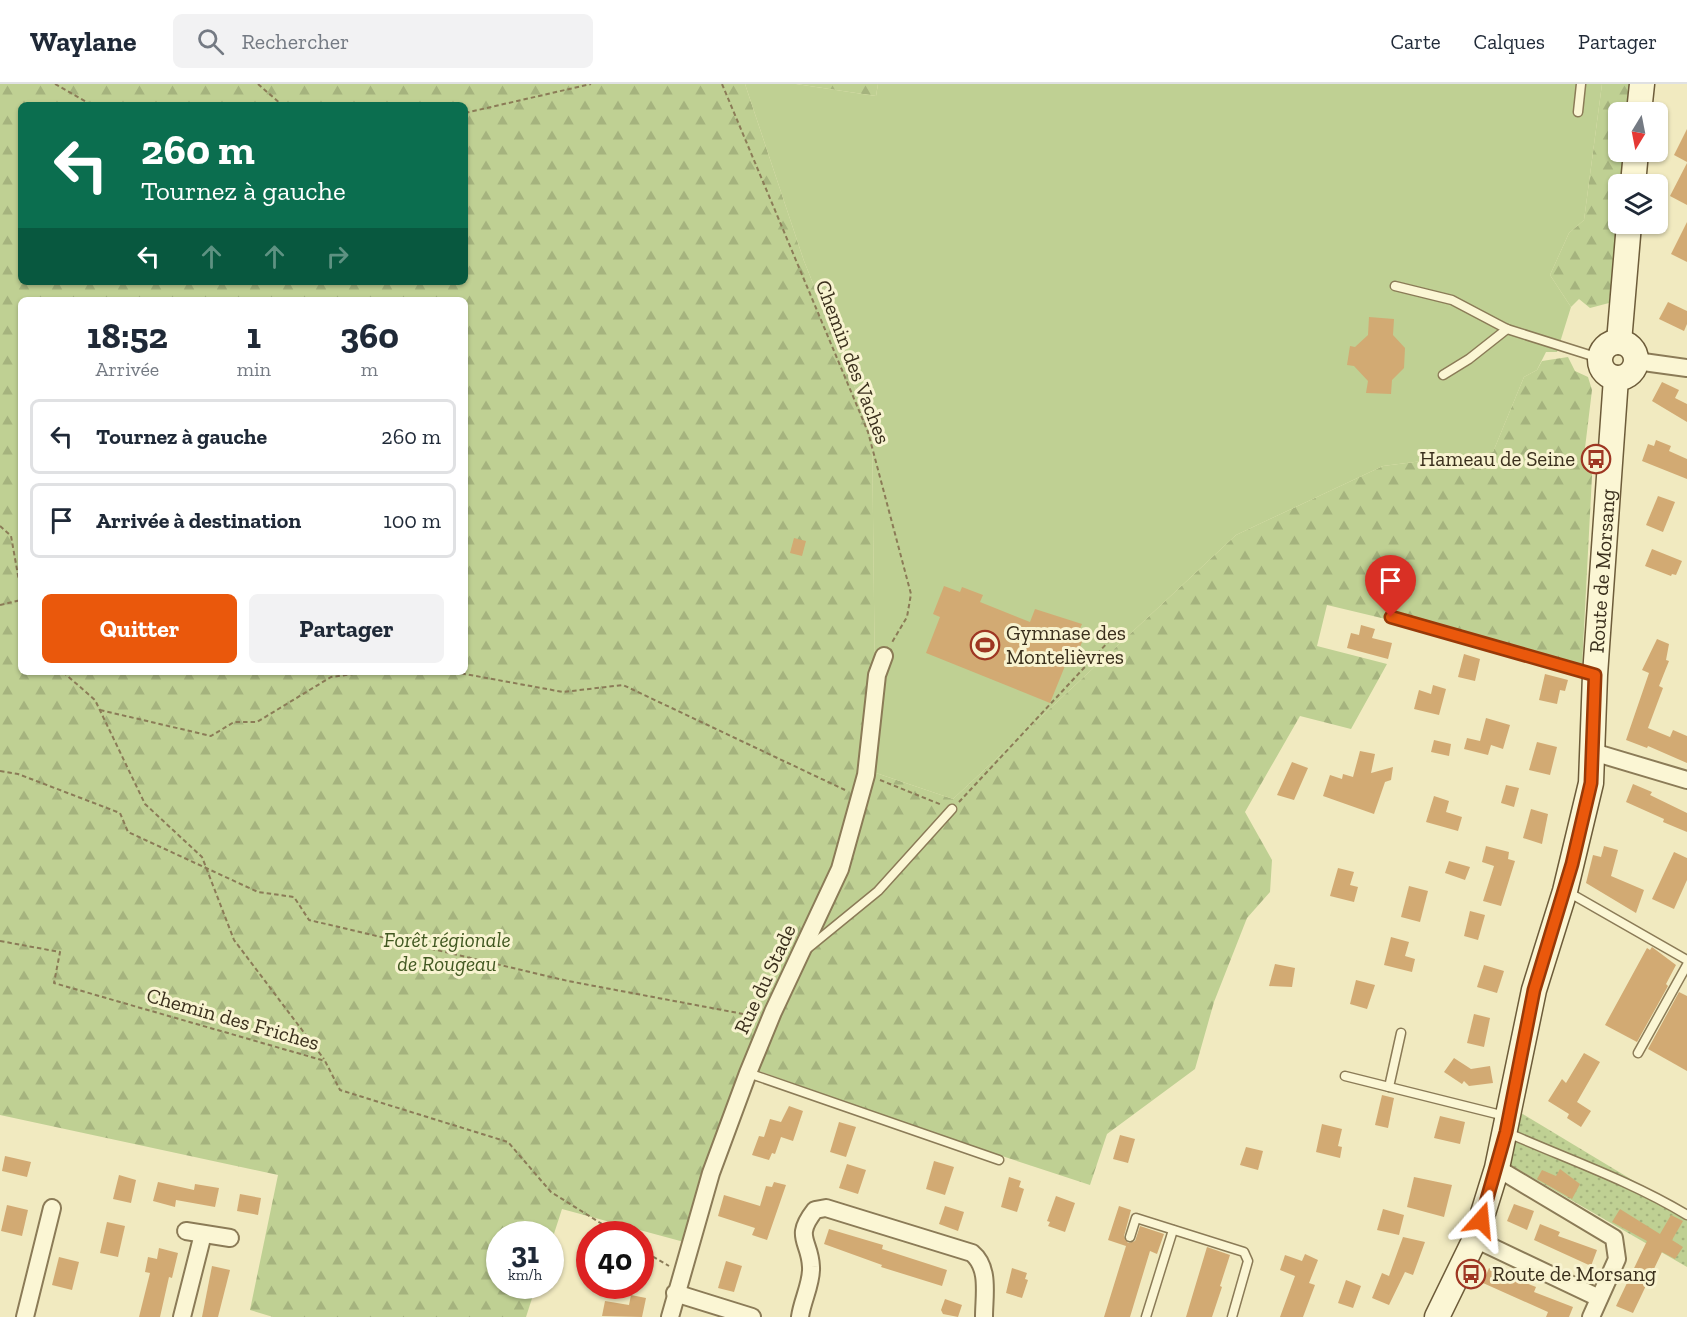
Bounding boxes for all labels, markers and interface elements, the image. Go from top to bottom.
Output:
search box [173,14,593,68]
text: Waylane [30,25,137,58]
icon: search [194,25,227,58]
text: Rechercher [242,28,349,55]
text: Carte [1390,29,1441,54]
text: Calques [1474,29,1545,54]
text: Partager [1578,29,1657,54]
north arrow [1608,102,1668,162]
map controls [1608,102,1668,234]
text: 260 m [141,124,255,175]
icon: left [42,126,120,204]
button: layers [1608,174,1668,234]
text: Tournez à gauche [141,175,346,207]
icon: left [132,240,165,273]
icon: ahead [195,240,228,273]
icon: ahead [258,240,291,273]
icon: right [321,240,354,273]
street label: Chemin des Vaches [811,276,896,447]
text: 18:52 [87,314,168,357]
text: 1 [247,314,261,357]
text: 360 [340,314,399,357]
text: Arrivée [95,357,159,381]
text: min [237,357,271,381]
text: m [361,357,378,381]
icon: left [45,420,78,453]
text: Tournez à gauche [96,423,267,450]
text: 260 m [381,423,441,450]
bus stop icon: Hameau de Seine [1580,443,1612,475]
place label: Hameau de Seine [1420,446,1575,471]
street label: Route de Morsang [1584,488,1620,654]
icon: arrive [45,504,78,537]
text: Arrivée à destination [96,507,301,534]
text: 100 m [383,507,441,534]
pin [1365,555,1416,617]
icon: arrive [1374,564,1407,597]
button: Quitter [42,594,237,663]
button: Partager [249,594,444,663]
place label: Gymnase des Montelièvres [1006,620,1126,669]
sports icon: Gymnase des Montelièvres [969,629,1001,661]
street label: Rue du Stade [728,920,801,1038]
park label: Forêt régionale de Rougeau [383,927,511,976]
street label: Chemin des Friches [144,982,322,1055]
position arrow [1449,1188,1513,1252]
speed limit sign: 40 [576,1221,654,1299]
text: 31 [511,1235,539,1271]
bus stop icon: Route de Morsang [1455,1258,1487,1290]
place label: Route de Morsang [1492,1261,1657,1286]
text: km/h [508,1266,542,1284]

